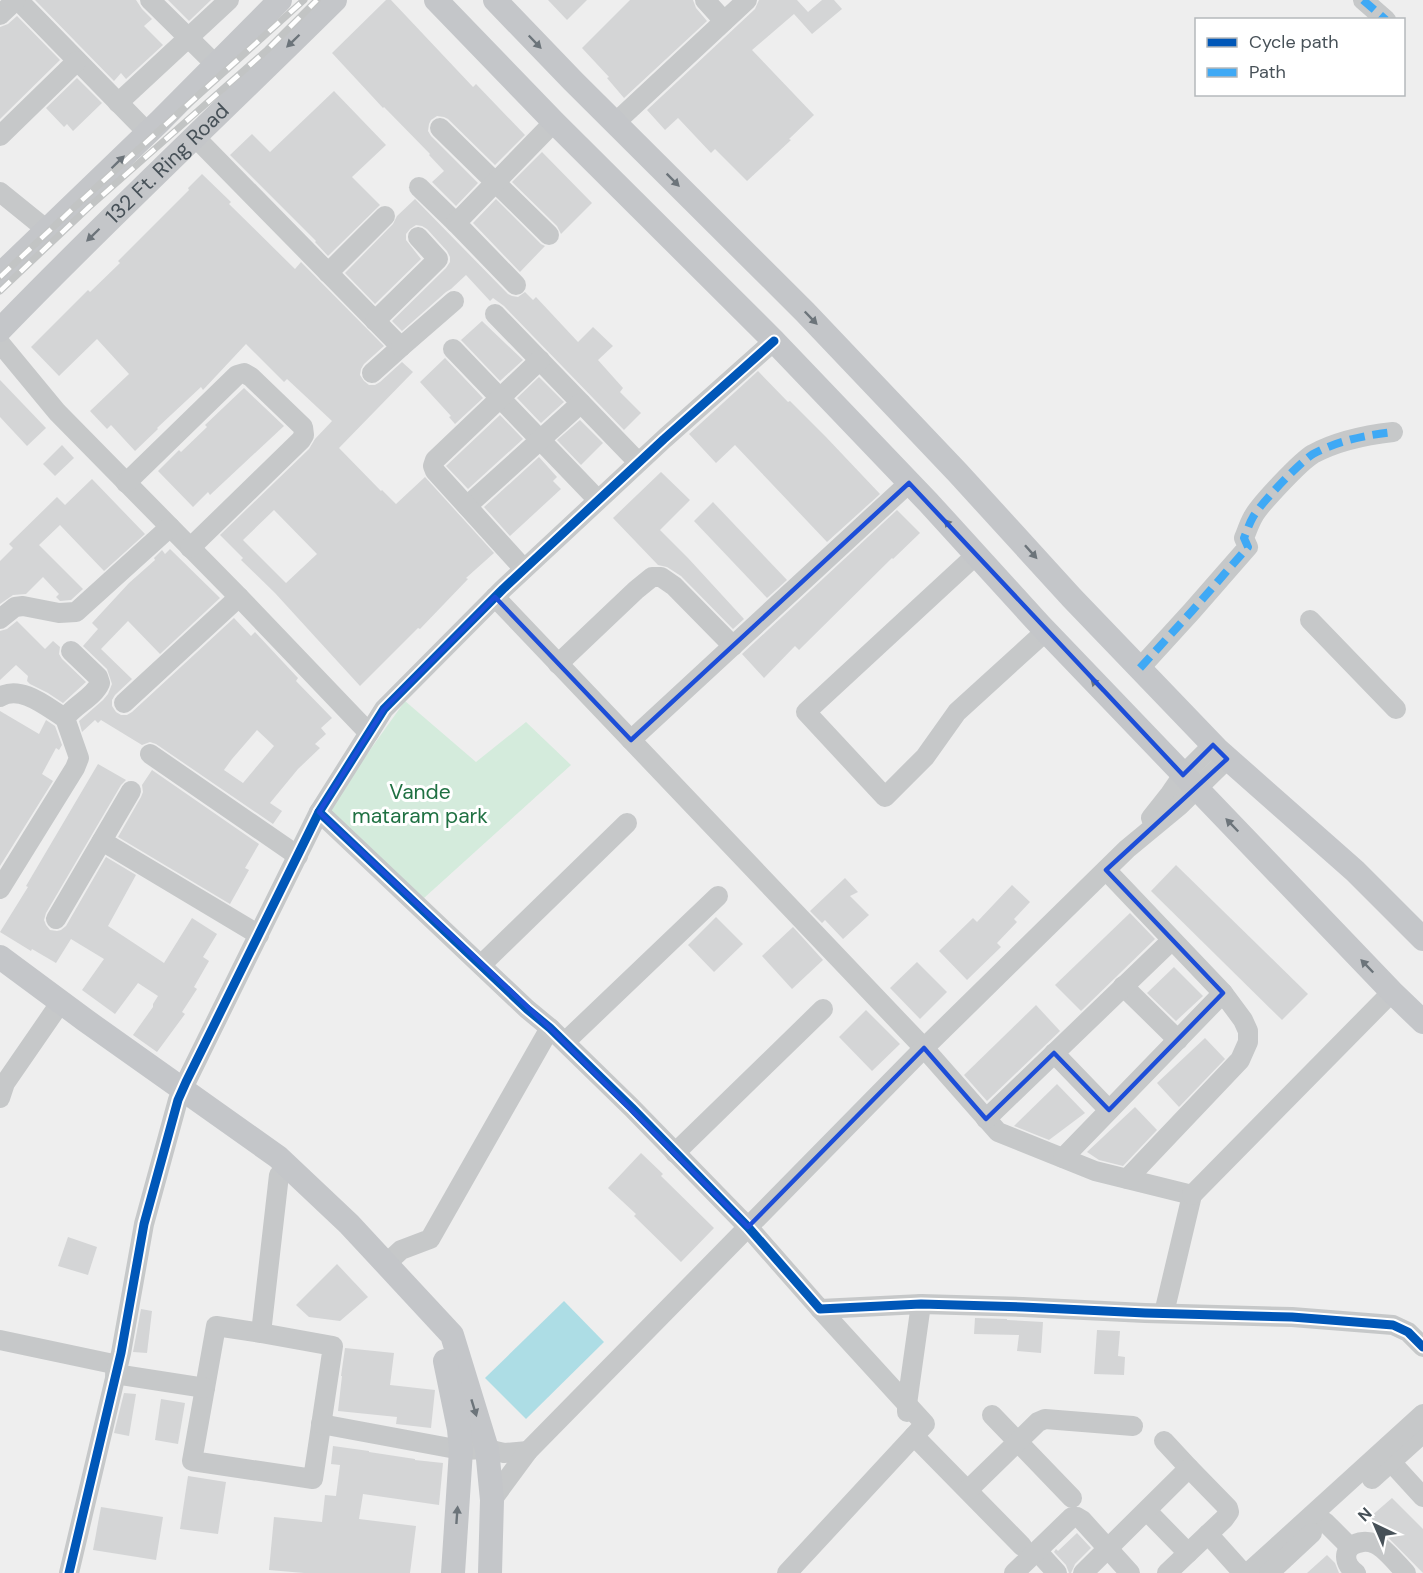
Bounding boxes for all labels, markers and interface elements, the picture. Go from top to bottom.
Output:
legend [1195,18,1405,96]
text: Cycle path [1249,30,1339,54]
one-way arrow [286,34,301,48]
one-way arrow [528,35,542,49]
text: Path [1249,60,1286,84]
street label: 132 Ft. Ring Road [100,97,235,230]
one-way arrow [111,155,125,169]
one-way arrow [665,173,679,187]
one-way arrow [86,228,101,241]
one-way arrow [803,311,817,325]
one-way arrow [943,519,957,534]
one-way arrow [1023,545,1037,559]
one-way arrow [1090,677,1104,692]
park label: Vande mataram park [352,778,488,830]
one-way arrow [1225,818,1239,833]
one-way arrow [1361,959,1374,974]
one-way arrow [470,1399,479,1417]
north arrow [1345,1495,1405,1555]
text: N [1353,1503,1376,1526]
one-way arrow [452,1505,462,1524]

